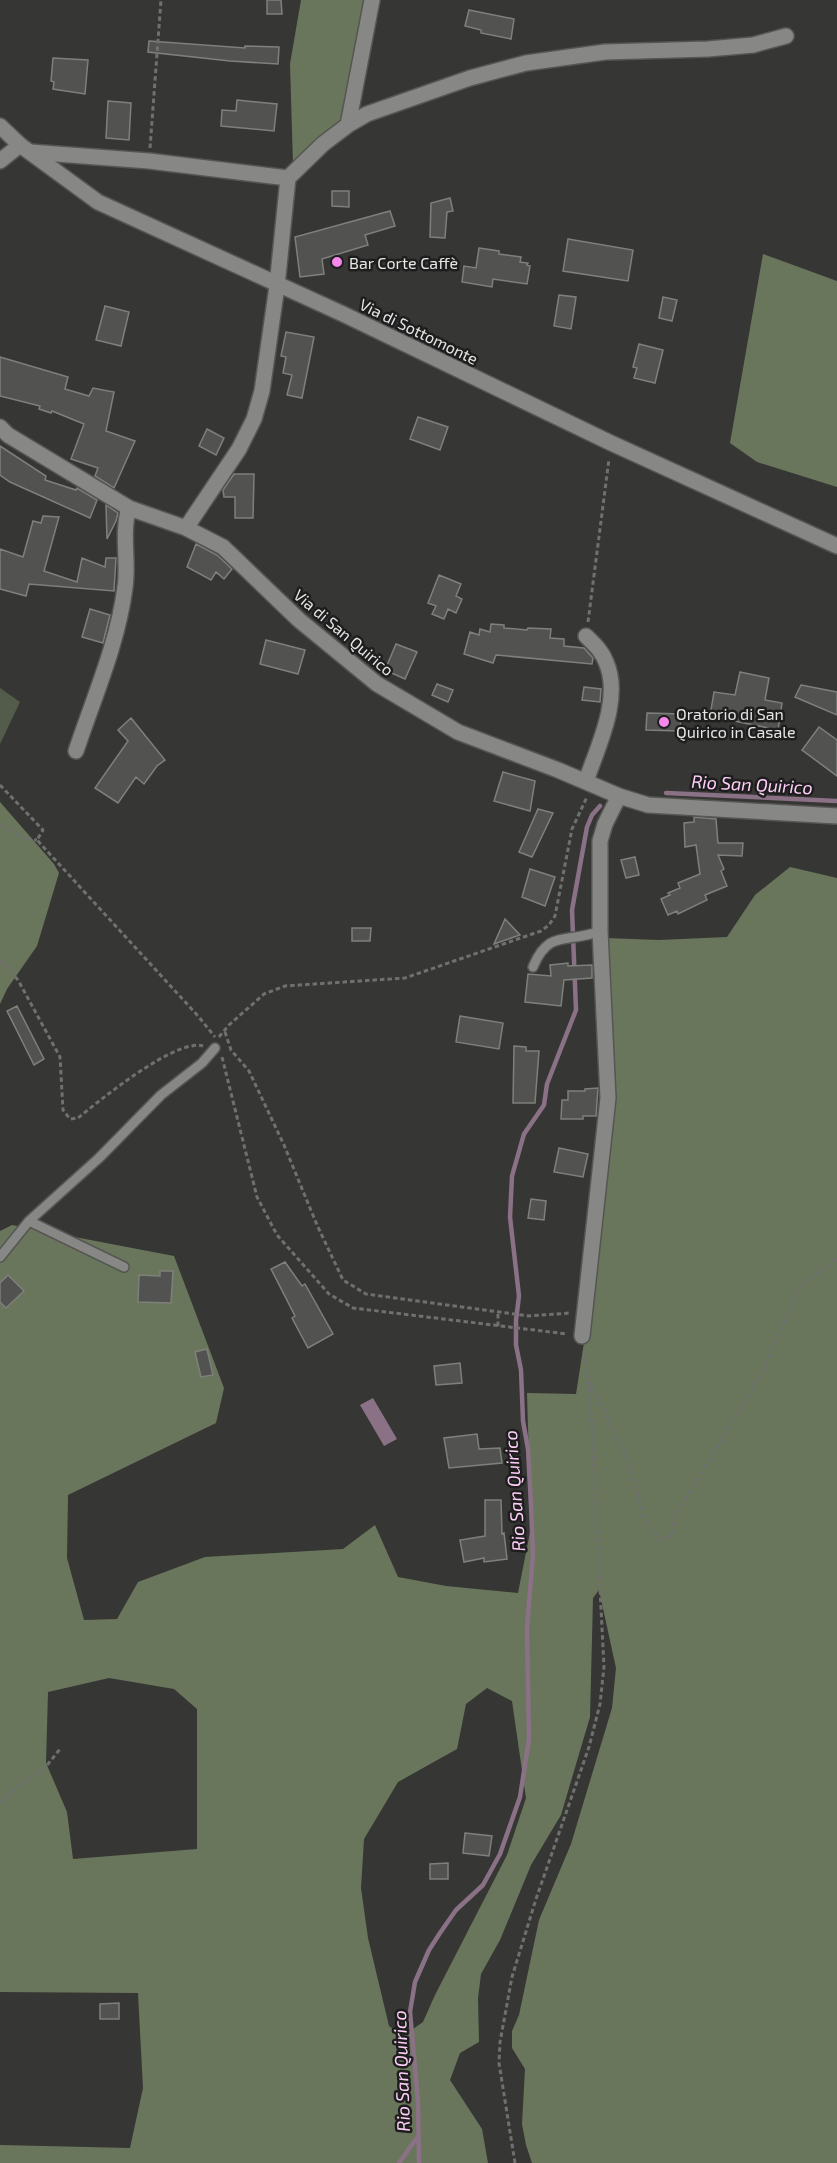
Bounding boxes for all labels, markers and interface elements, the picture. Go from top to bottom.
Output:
place label: Bar Corte Caffè [349,253,458,272]
marker: Bar Corte Caffè [330,255,344,269]
street label: Via di Sottomonte [357,294,481,368]
street label: Via di San Quirico [290,585,398,680]
place label: Oratorio di San Quirico in Casale [676,704,796,742]
marker: Oratorio di San Quirico in Casale [657,715,671,729]
water label: Rio San Quirico [691,770,813,798]
water label: Rio San Quirico [499,1430,529,1552]
water label: Rio San Quirico [388,2010,414,2132]

